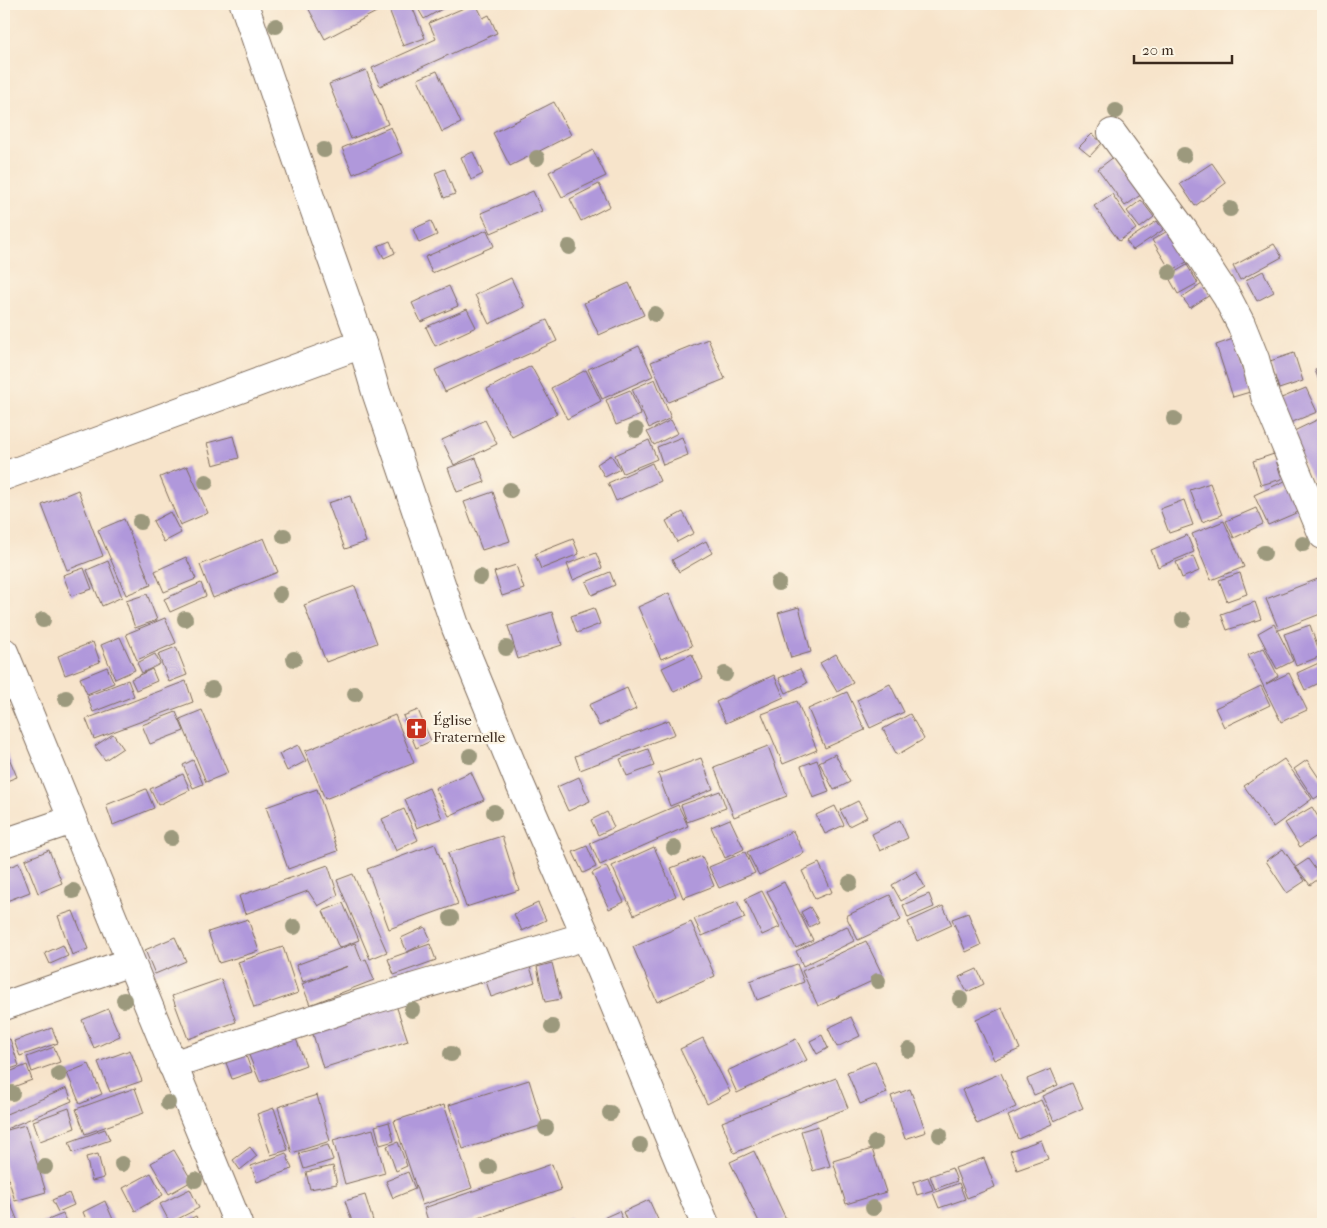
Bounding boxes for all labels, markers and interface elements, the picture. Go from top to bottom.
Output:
scale bar [1134,32,1232,64]
text: 20 m [1142,41,1174,59]
place label: Église Fraternelle [433,711,506,746]
church icon: Église Fraternelle [405,717,429,741]

